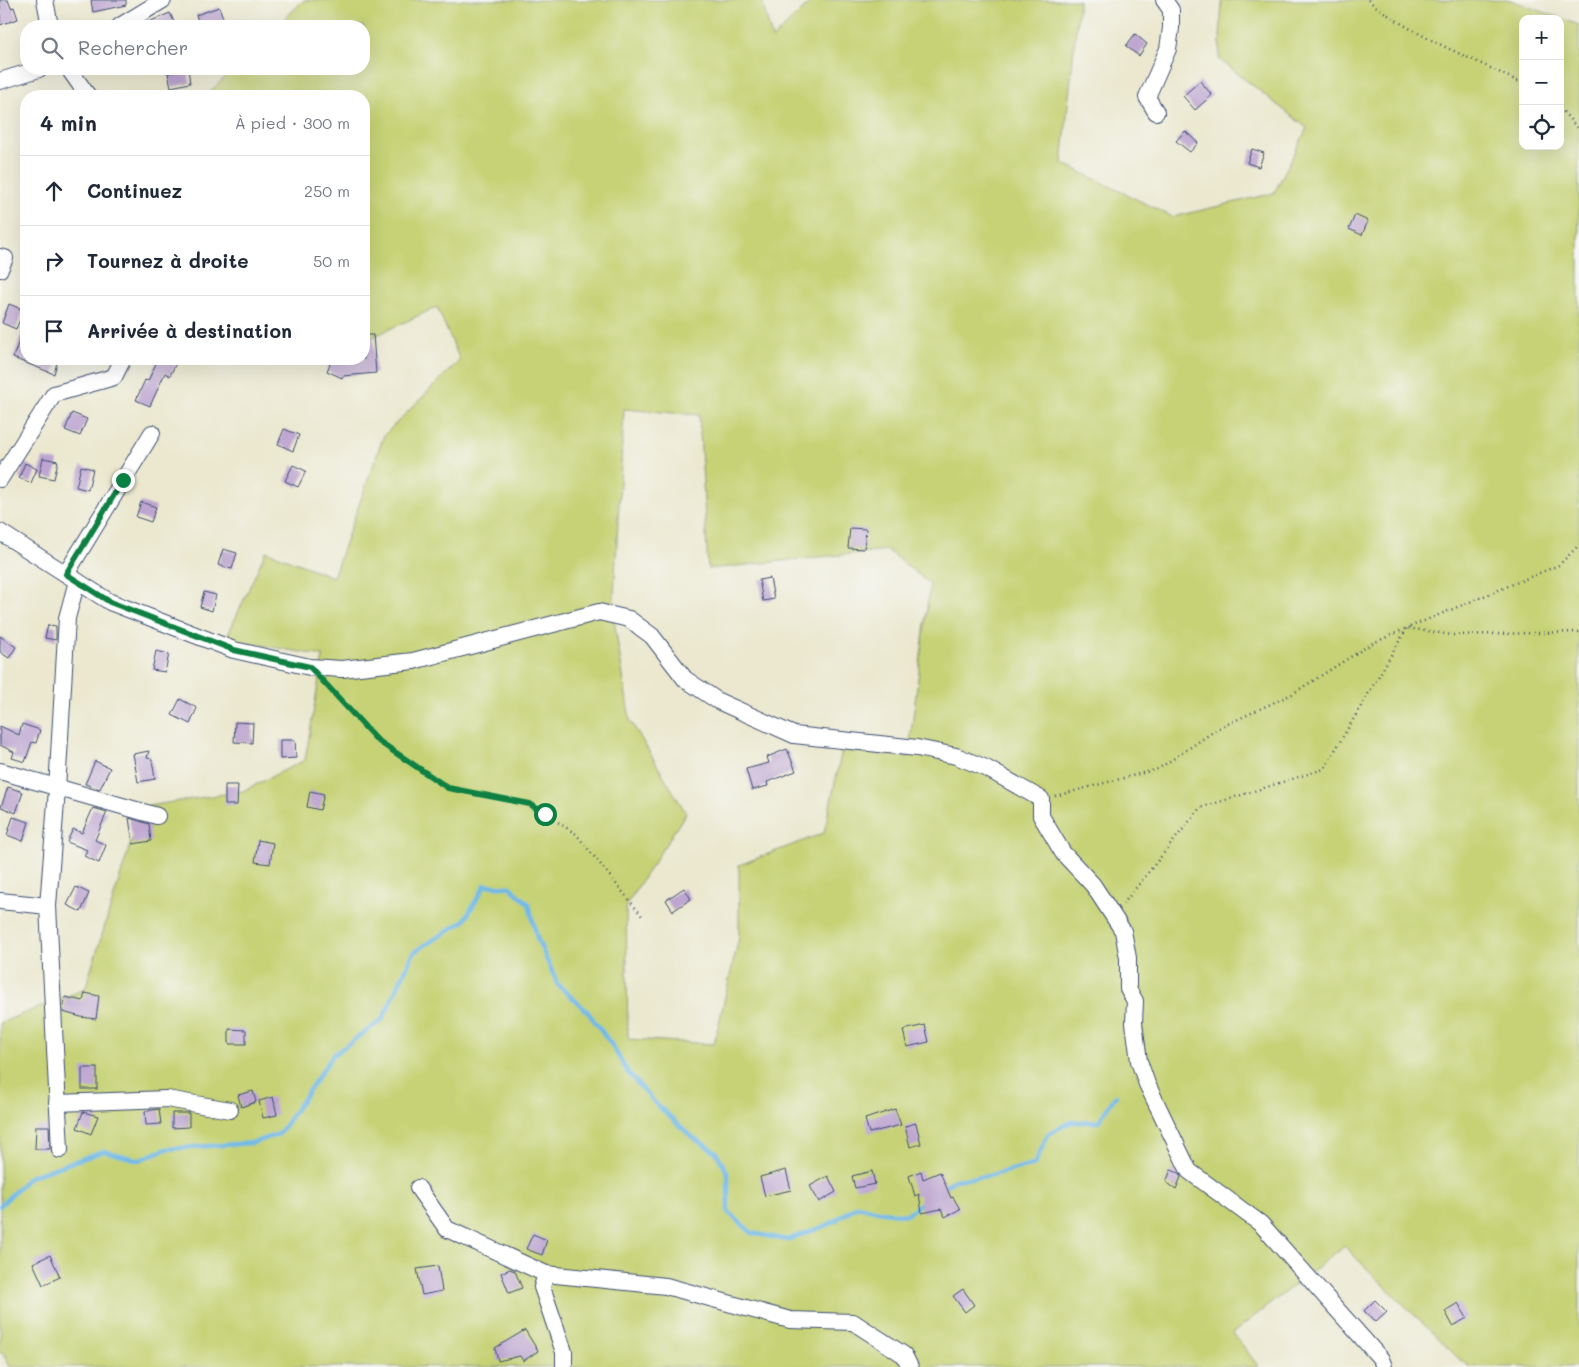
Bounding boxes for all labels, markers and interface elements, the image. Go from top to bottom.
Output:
map controls [1519,15,1564,150]
button: + [1519,15,1564,60]
search box [20,20,370,75]
icon: search [38,34,66,62]
text: Rechercher [78,35,188,60]
button: − [1519,60,1564,105]
button: locate [1519,105,1564,150]
text: 4 min [40,109,97,136]
text: À pied · 300 m [235,112,350,133]
icon: ahead [40,177,68,205]
text: Continuez [87,178,182,203]
text: 250 m [304,180,350,201]
icon: right [40,247,68,275]
text: Tournez à droite [87,248,249,273]
text: 50 m [313,250,350,271]
icon: arrive [40,317,68,345]
text: Arrivée à destination [87,318,292,343]
route end [112,469,135,492]
route start [534,803,557,826]

